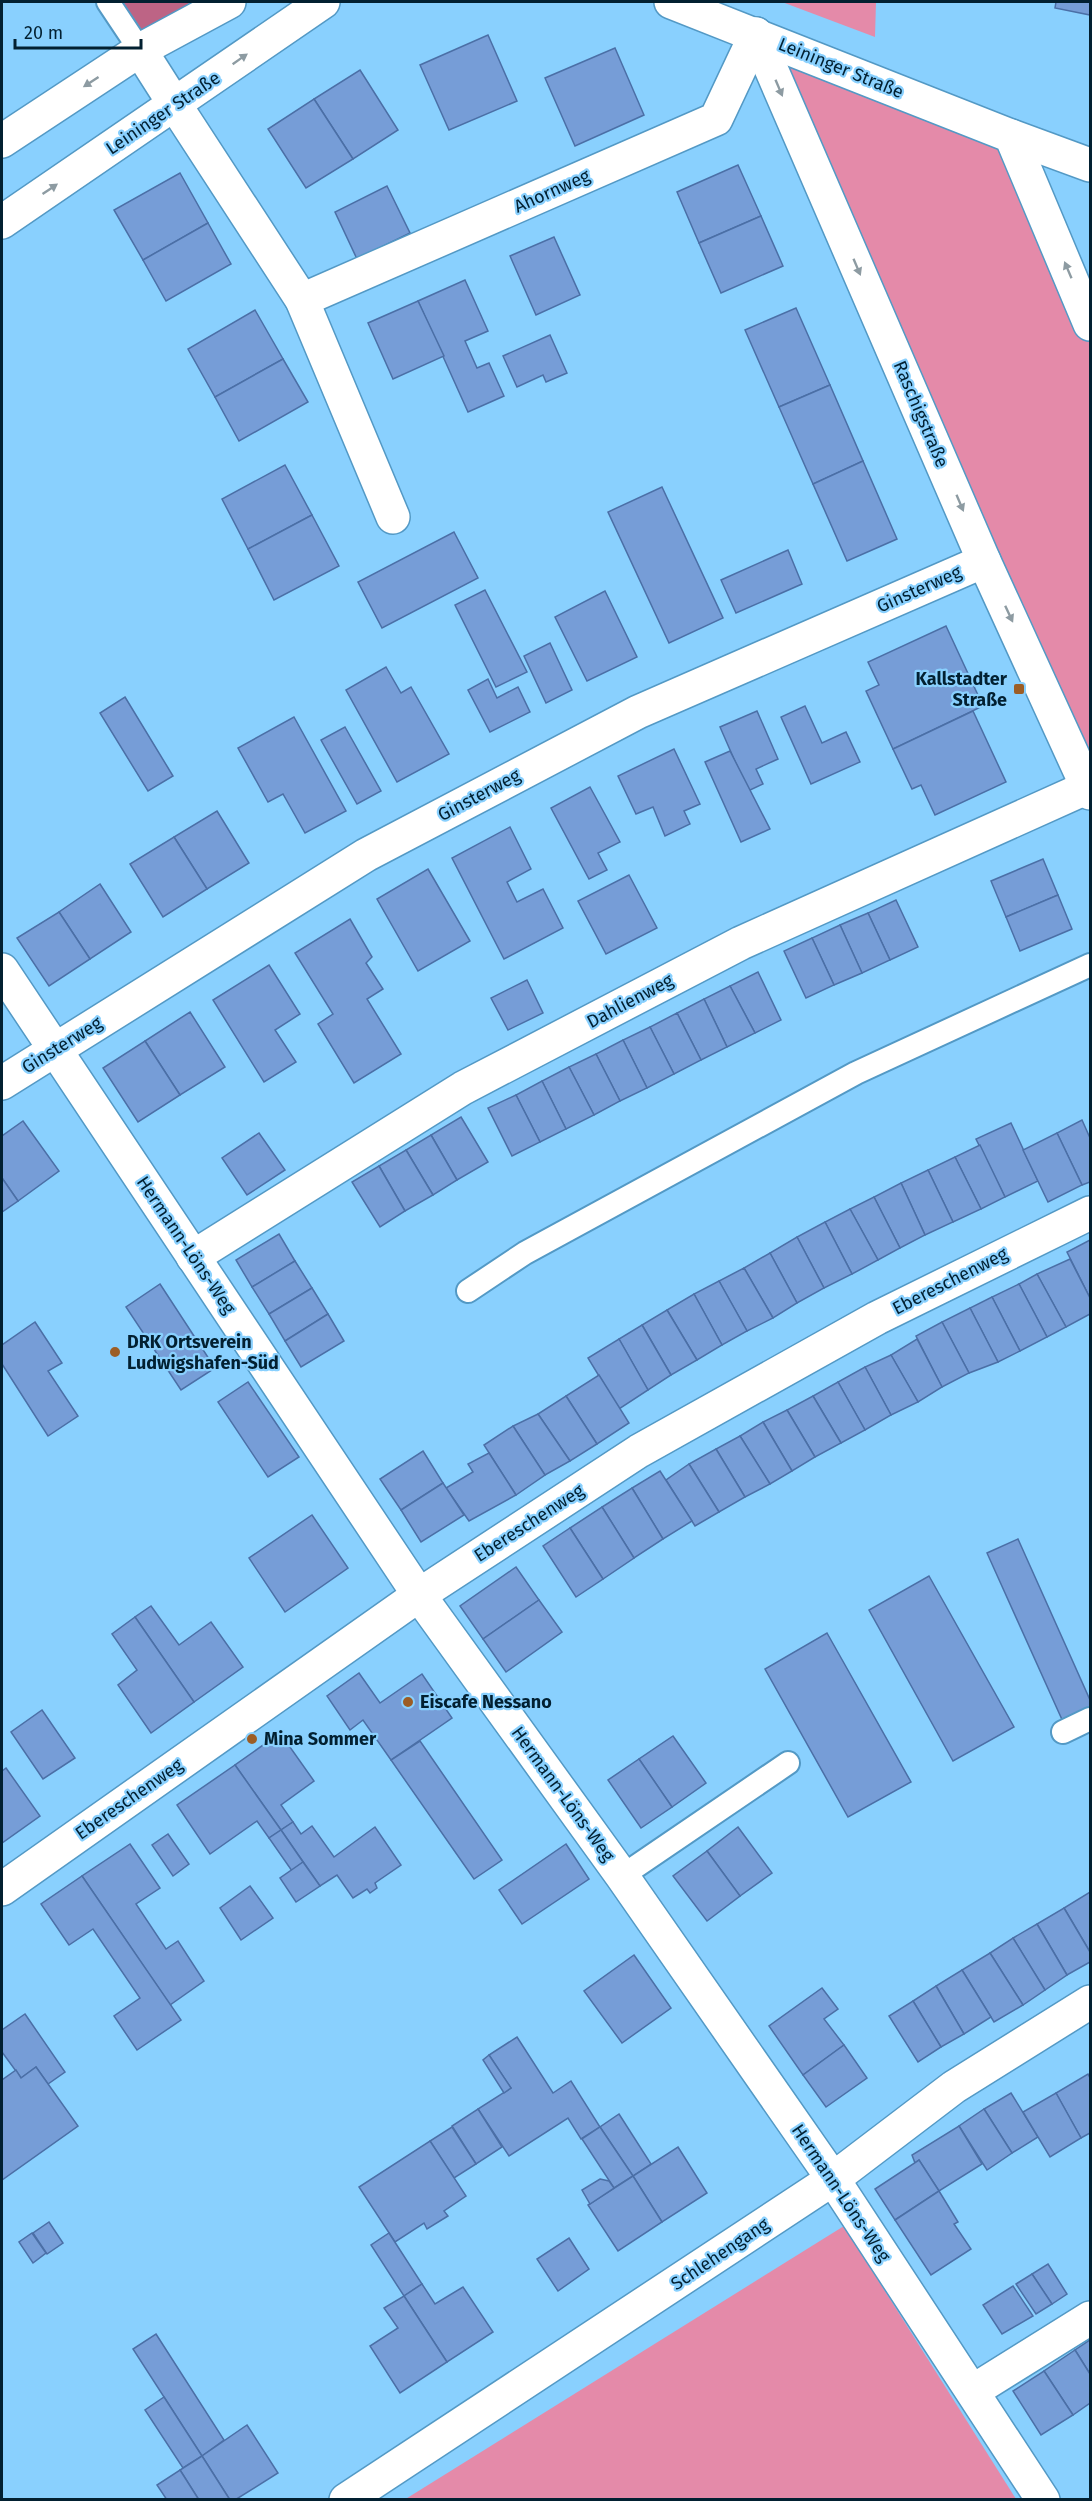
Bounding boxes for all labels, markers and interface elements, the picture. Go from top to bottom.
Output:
scale bar [15,12,141,50]
text: 20 m [24,22,63,44]
street label: Leininger Straße [775,33,907,103]
one-way arrow [232,53,248,65]
street label: Leininger Straße [102,67,224,159]
one-way arrow [83,76,99,87]
one-way arrow [775,79,784,97]
street label: Ahornweg [511,164,594,218]
one-way arrow [42,184,58,195]
one-way arrow [852,258,862,276]
one-way arrow [1063,261,1072,278]
street label: Raschigstraße [889,357,953,471]
one-way arrow [955,495,964,512]
street label: Ginsterweg [873,560,965,617]
one-way arrow [1004,605,1013,622]
place label: Kallstadter Straße [916,668,1008,711]
marker: Kallstadter Straße [1012,682,1026,696]
street label: Ginsterweg [434,764,525,826]
street label: Dahlienweg [583,969,677,1033]
street label: Ginsterweg [18,1011,107,1078]
street label: Hermann-Löns-Weg [132,1172,241,1319]
street label: Ebereschenweg [889,1242,1012,1319]
place label: DRK Ortsverein Ludwigshafen-Süd [127,1331,279,1374]
marker: DRK Ortsverein Ludwigshafen-Süd [108,1345,122,1359]
street label: Ebereschenweg [470,1479,589,1567]
place label: Eiscafe Nessano [420,1691,552,1713]
marker: Eiscafe Nessano [401,1695,415,1709]
street label: Hermann-Löns-Weg [507,1722,620,1866]
place label: Mina Sommer [264,1728,377,1750]
marker: Mina Sommer [245,1732,259,1746]
street label: Ebereschenweg [71,1753,188,1844]
street label: Hermann-Löns-Weg [787,2120,896,2267]
street label: Schlehengang [667,2213,774,2295]

